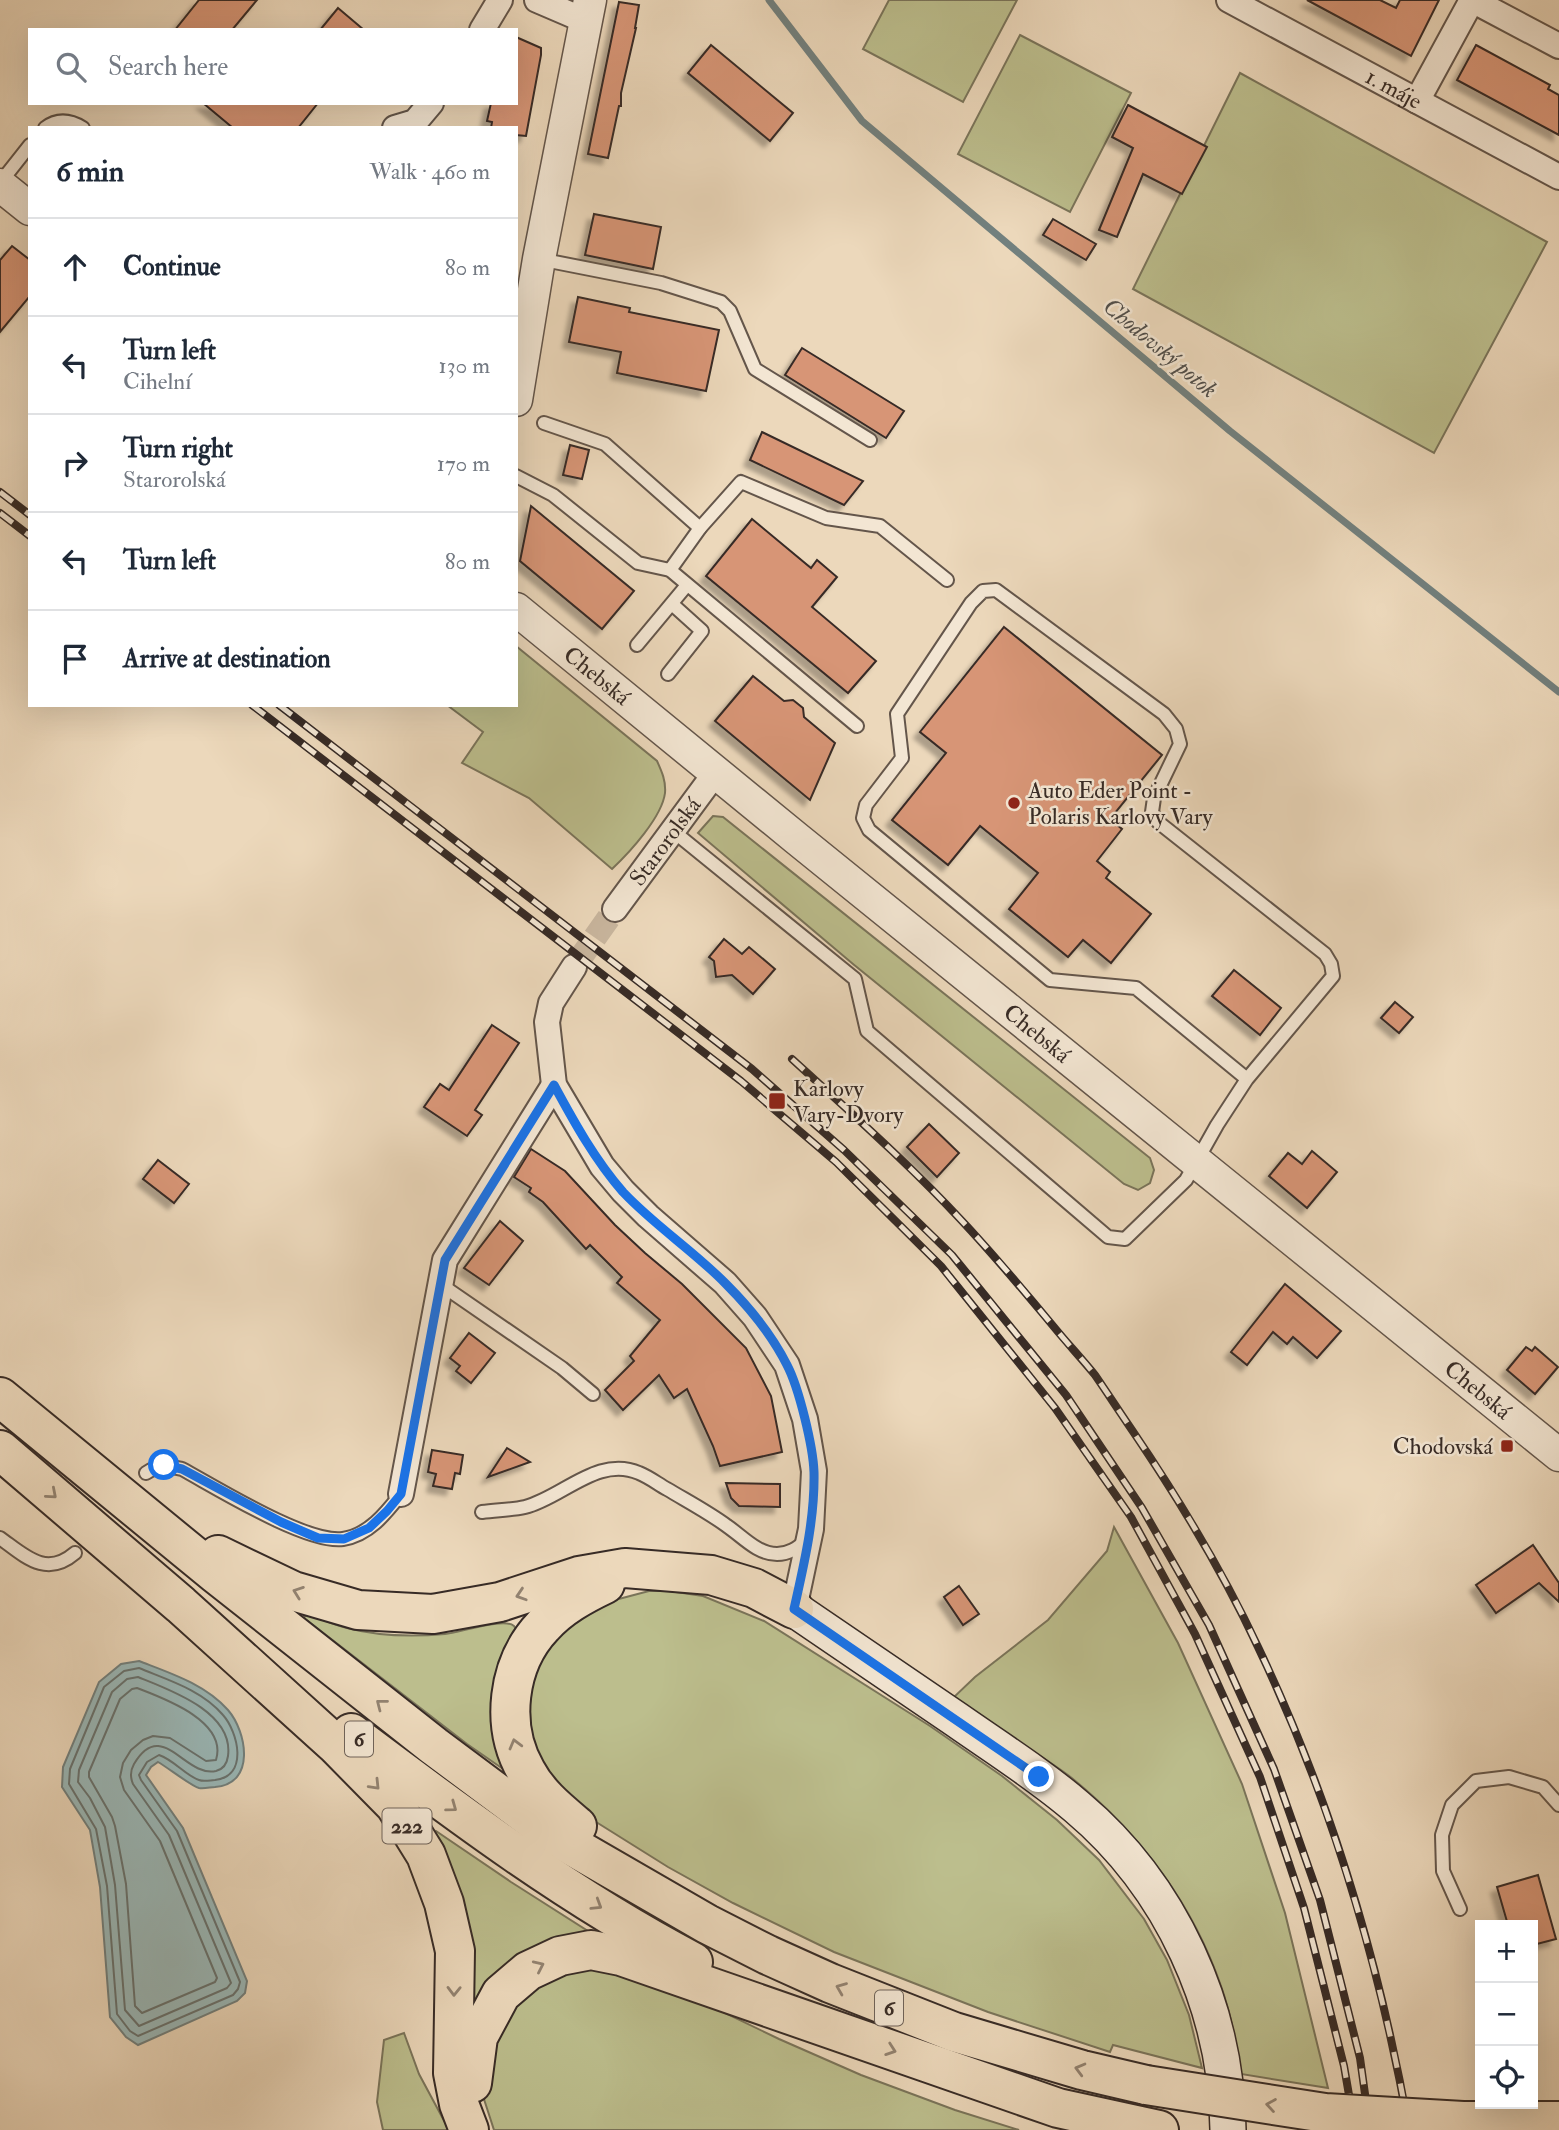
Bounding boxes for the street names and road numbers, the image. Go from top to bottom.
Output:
street label: 1. máje [1361,61,1427,115]
street label: Chebská [558,640,637,712]
street label: Starorolská [623,791,707,891]
street label: Chebská [998,997,1077,1069]
street label: Chebská [1439,1354,1518,1426]
road number: 6 [345,1722,373,1756]
road number: 222 [382,1808,432,1843]
road number: 6 [875,1990,903,2025]

